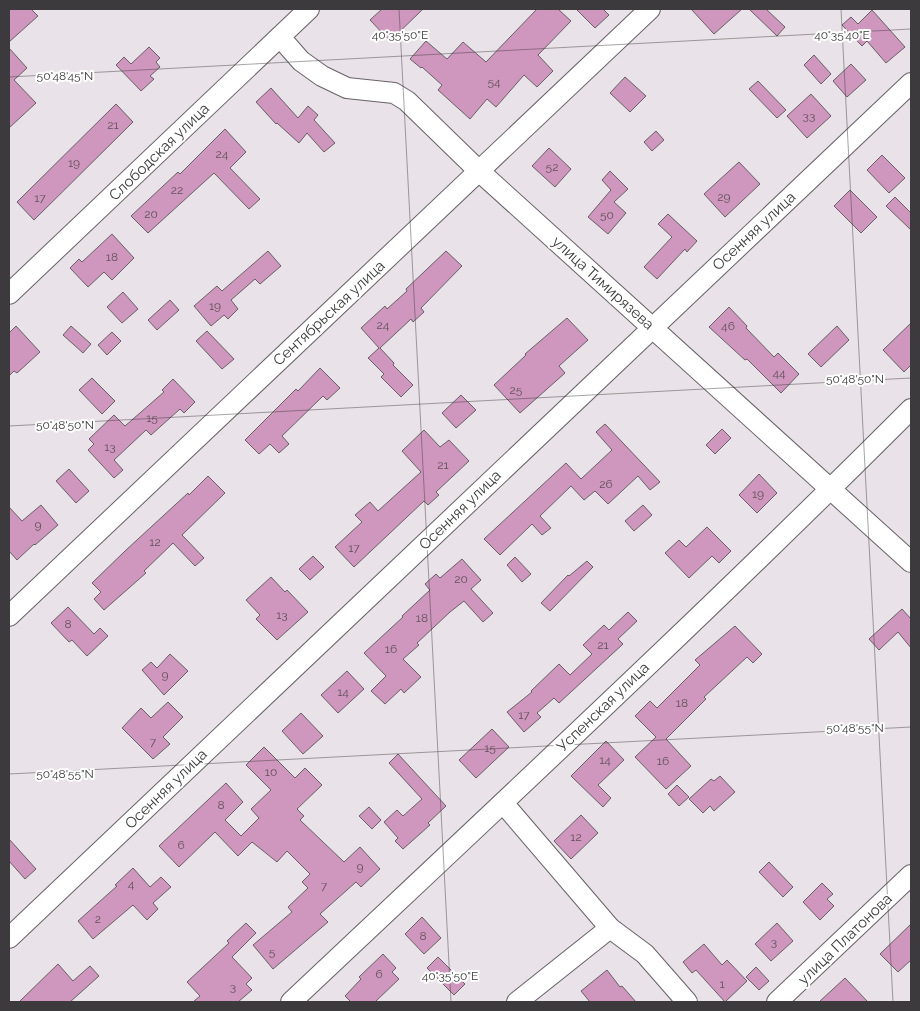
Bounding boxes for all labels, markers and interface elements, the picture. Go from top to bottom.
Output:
text: 40°35'50"E [372,28,428,42]
text: 40°35'40"E [814,28,870,42]
text: 50°48'45"N [37,69,93,83]
house number: 54 [487,75,501,89]
street label: Слободская улица [105,100,213,204]
house number: 33 [803,109,815,123]
house number: 21 [107,118,119,132]
house number: 24 [216,147,229,161]
house number: 19 [68,156,80,170]
house number: 52 [546,160,558,174]
house number: 22 [171,183,183,197]
street label: Осенняя улица [709,188,799,274]
house number: 29 [717,190,731,204]
house number: 17 [34,191,46,205]
house number: 20 [144,207,158,221]
house number: 50 [600,208,614,222]
street label: улица Тимирязева [548,233,658,333]
house number: 18 [106,250,118,264]
street label: Сентябрьская улица [269,257,389,369]
house number: 19 [209,299,221,313]
house number: 24 [377,318,390,332]
house number: 46 [721,319,735,333]
house number: 44 [772,366,786,380]
text: 50°48'50"N [826,372,884,386]
house number: 25 [510,383,523,397]
house number: 15 [146,411,158,425]
text: 50°48'50"N [36,418,94,432]
house number: 13 [104,440,116,454]
house number: 21 [437,458,449,472]
street label: Осенняя улица [415,466,505,554]
house number: 26 [599,477,613,491]
house number: 19 [752,487,764,501]
house number: 9 [34,518,42,532]
house number: 12 [149,535,161,549]
house number: 17 [348,541,360,555]
house number: 20 [454,572,468,586]
house number: 13 [276,608,288,622]
house number: 18 [416,611,428,625]
house number: 8 [64,617,72,631]
house number: 21 [597,638,609,652]
house number: 16 [385,642,397,656]
street label: Успенская улица [553,658,653,756]
house number: 9 [161,668,169,682]
house number: 14 [337,685,349,699]
house number: 18 [676,696,688,710]
house number: 17 [518,708,530,722]
text: 50°48'55"N [826,721,884,735]
house number: 7 [150,735,157,749]
house number: 15 [484,741,496,755]
street label: Осенняя улица [121,745,211,833]
house number: 14 [599,753,611,767]
house number: 16 [657,754,669,768]
house number: 10 [265,765,277,779]
text: 50°48'55"N [36,767,94,781]
house number: 8 [217,798,225,812]
house number: 12 [570,830,582,844]
house number: 6 [177,838,185,852]
house number: 9 [356,860,364,874]
house number: 4 [128,877,135,891]
house number: 7 [321,879,328,893]
street label: улица Платонова [794,890,896,988]
house number: 2 [95,912,101,926]
house number: 8 [419,929,427,943]
house number: 3 [771,935,777,949]
house number: 5 [269,945,276,959]
house number: 6 [375,967,383,981]
text: 40°35'50"E [422,969,478,983]
house number: 1 [719,977,725,991]
house number: 3 [230,980,236,994]

